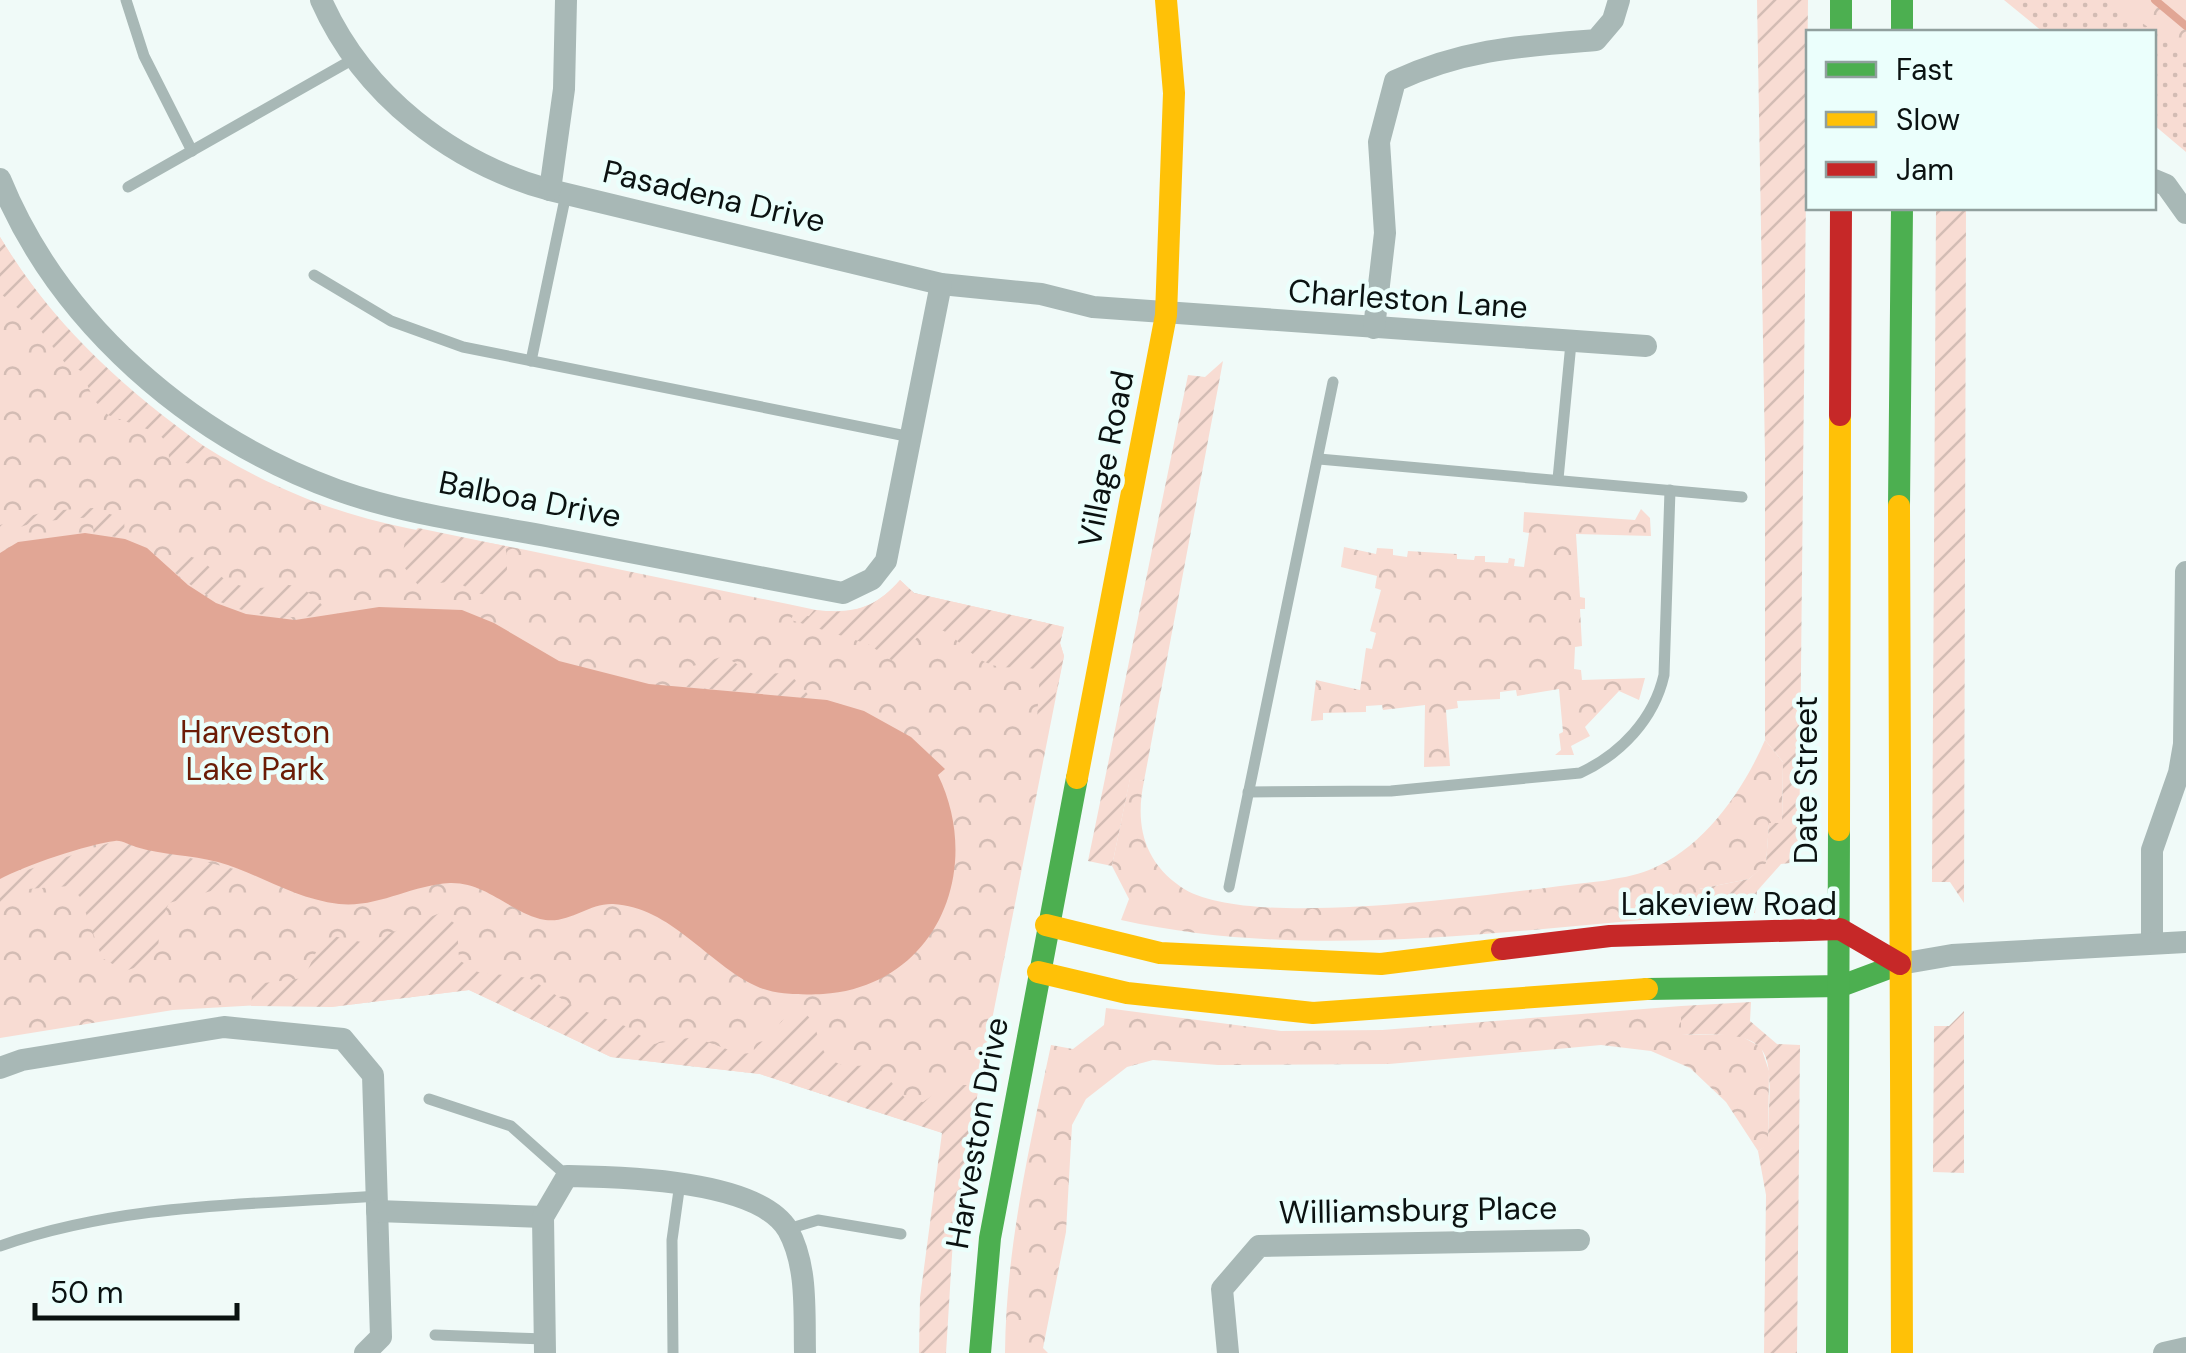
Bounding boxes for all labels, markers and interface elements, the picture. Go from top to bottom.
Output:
legend [1806,30,2156,210]
text: Fast [1896,50,1954,89]
text: Slow [1896,100,1960,139]
street label: Pasadena Drive [599,150,829,242]
text: Jam [1896,150,1954,189]
street label: Charleston Lane [1287,270,1529,328]
street label: Village Road [1068,367,1144,551]
street label: Balboa Drive [435,461,625,537]
street label: Date Street [1785,696,1827,864]
park label: Harveston Lake Park [180,711,330,790]
street label: Lakeview Road [1621,883,1837,925]
street label: Harveston Drive [936,1014,1018,1252]
street label: Williamsburg Place [1278,1187,1558,1233]
scale bar [35,1258,238,1320]
text: 50 m [50,1273,124,1312]

